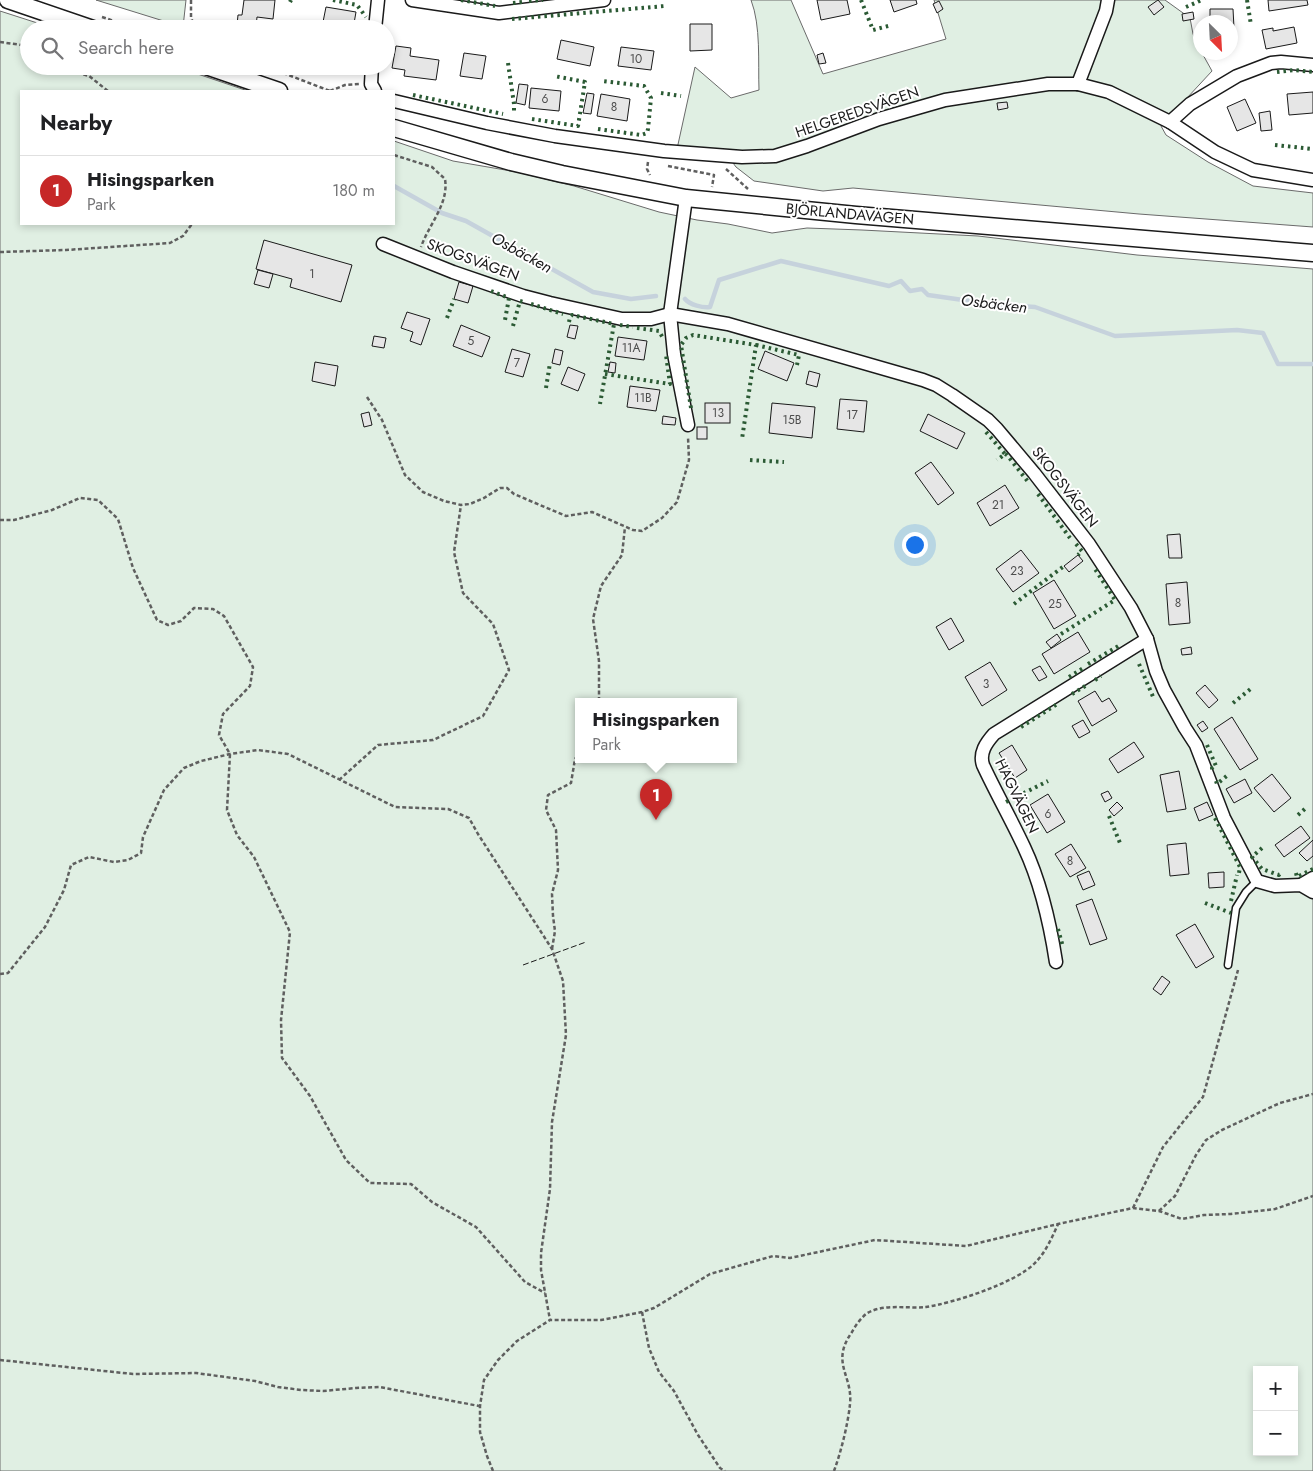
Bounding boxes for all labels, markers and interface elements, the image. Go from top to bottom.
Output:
north arrow [1193,15,1238,60]
search box [20,20,395,75]
icon: search [38,34,66,62]
text: Search here [78,34,174,61]
house number: 10 [630,50,642,68]
street label: HELGEREDSVÄGEN [792,81,922,143]
house number: 6 [542,90,549,108]
house number: 8 [611,98,617,116]
text: Nearby [40,108,112,138]
text: Hisingsparken [87,166,215,193]
text: 1 [52,179,60,202]
text: 180 m [332,179,375,202]
text: Park [87,193,116,216]
street label: BJÖRLANDAVÄGEN [785,197,915,231]
water label: Osbäcken [487,226,556,279]
street label: SKOGSVÄGEN [424,233,522,287]
house number: 1 [309,265,315,283]
water label: Osbäcken [960,288,1028,319]
house number: 5 [468,332,475,350]
house number: 11A [622,339,640,357]
house number: 7 [514,354,521,372]
house number: 11B [634,389,652,407]
house number: 13 [712,404,724,422]
house number: 17 [846,406,859,424]
house number: 15B [783,411,802,429]
street label: SKOGSVÄGEN [1026,442,1104,532]
house number: 21 [992,496,1004,514]
your location [902,532,928,558]
house number: 23 [1010,562,1024,580]
house number: 8 [1175,594,1181,612]
house number: 25 [1048,595,1062,613]
house number: 3 [983,675,990,693]
popup [575,698,737,763]
text: Hisingsparken [592,706,720,733]
text: Park [592,733,621,756]
street label: HAGVÄGEN [989,755,1045,837]
pin: 1 [640,779,672,820]
house number: 6 [1045,805,1052,823]
house number: 8 [1067,852,1073,870]
map controls [1253,1366,1298,1456]
button: + [1253,1366,1298,1411]
button: − [1253,1411,1298,1456]

